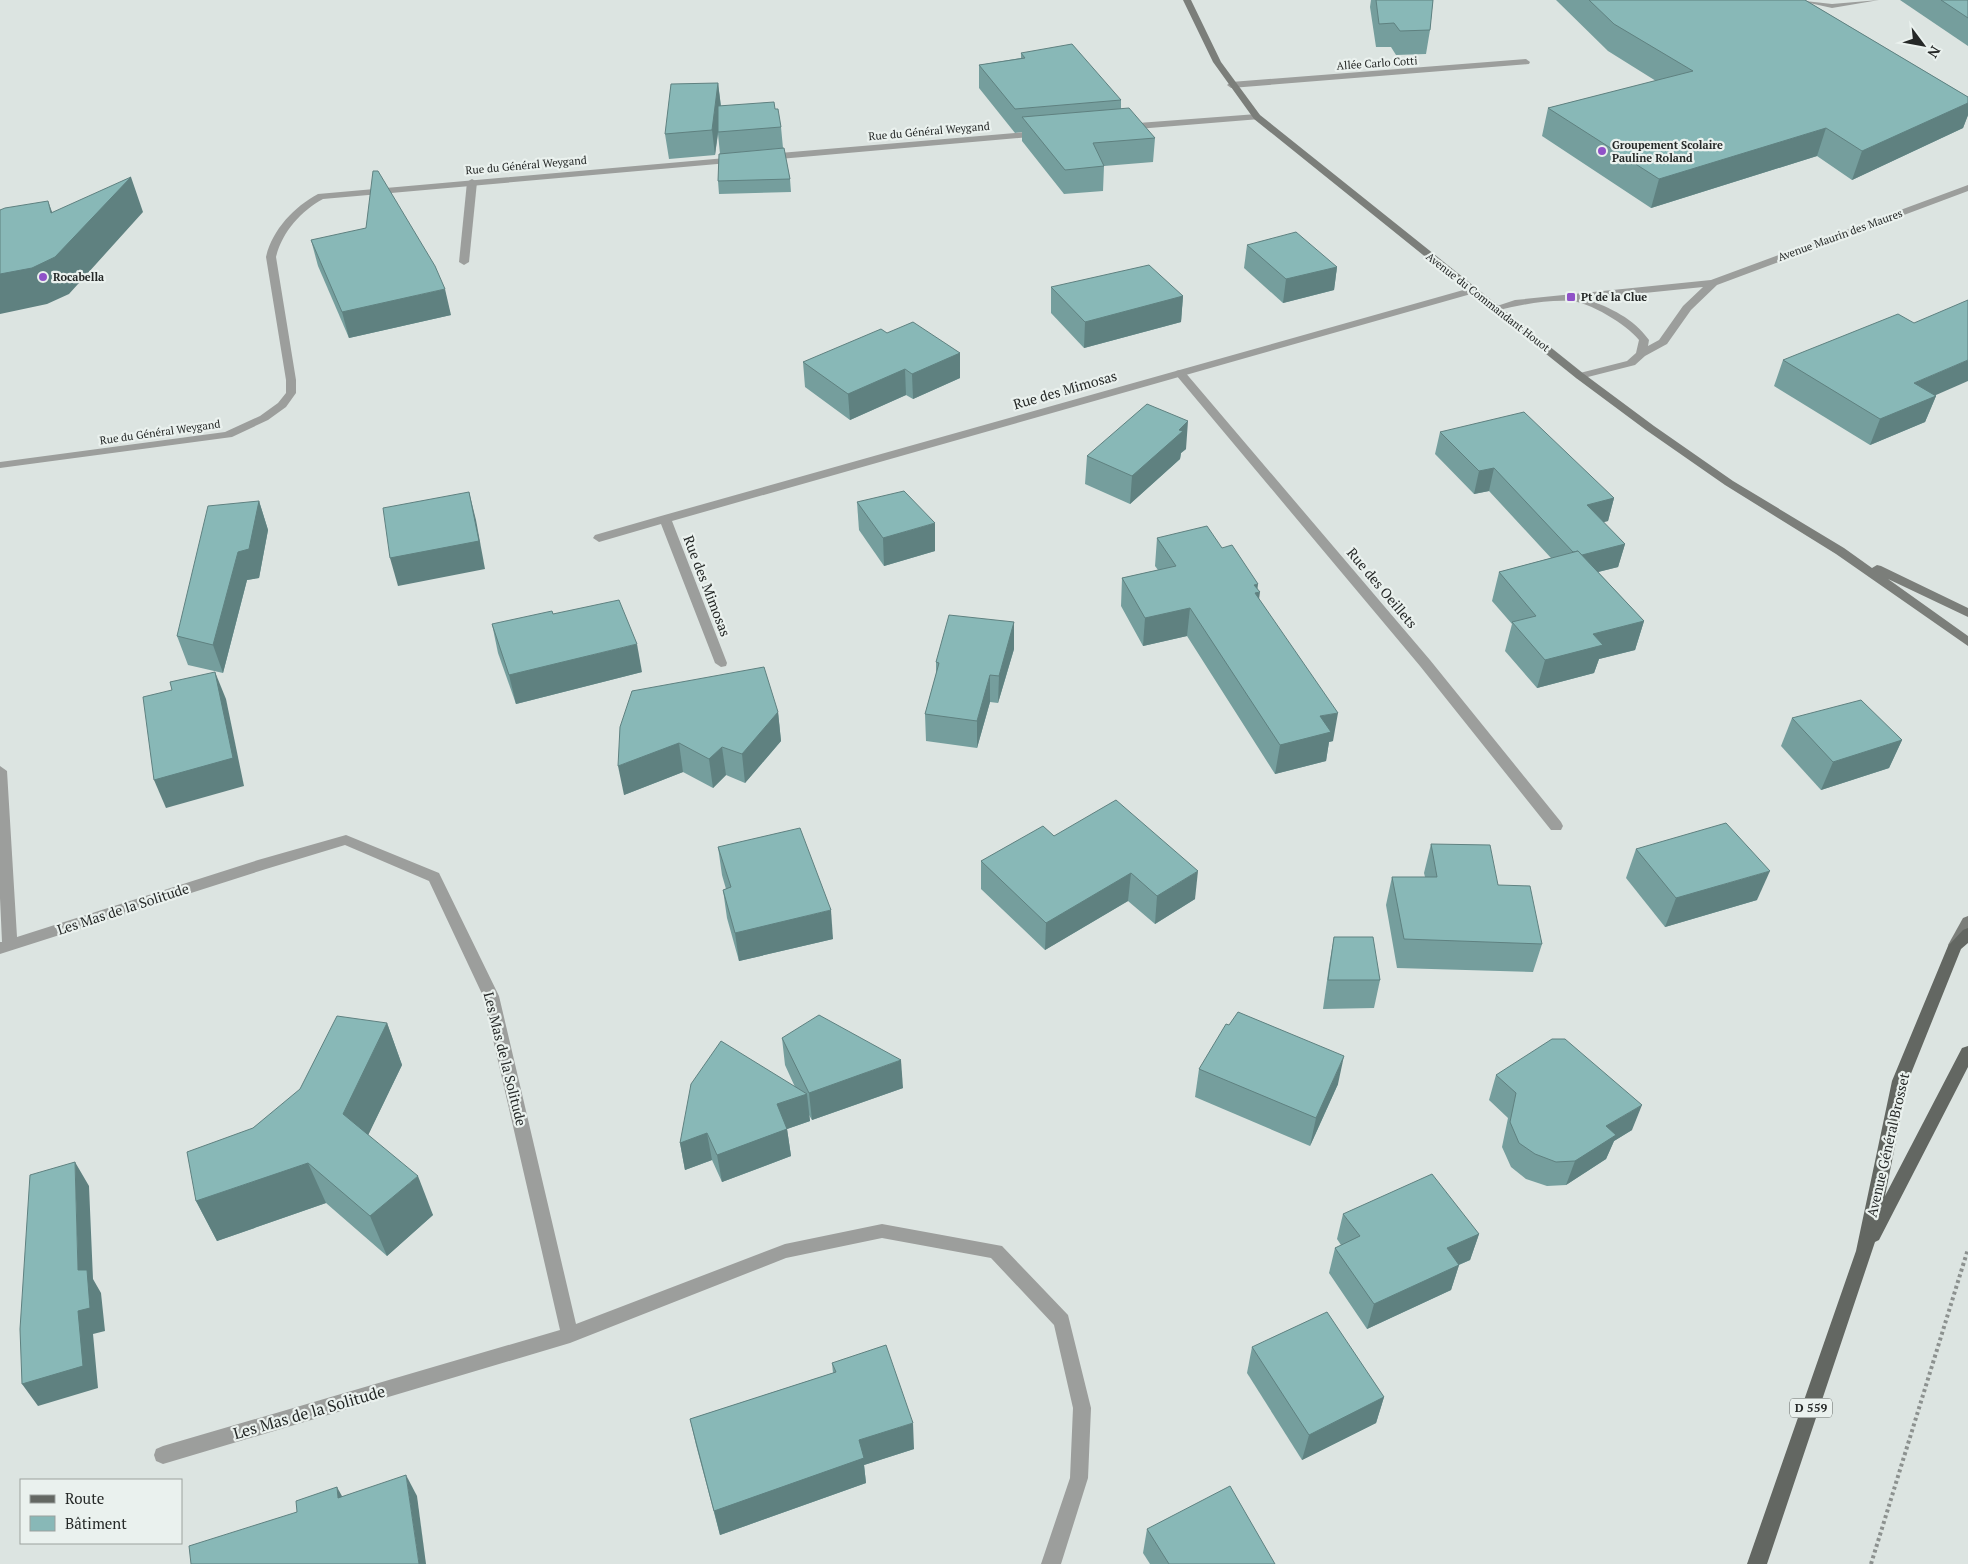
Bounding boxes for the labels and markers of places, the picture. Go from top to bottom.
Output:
place label: Groupement Scolaire Pauline Roland [1612,138,1723,165]
marker: Groupement Scolaire Pauline Roland [1596,145,1608,157]
place label: Rocabella [53,270,104,284]
marker: Rocabella [37,271,49,283]
place label: Pt de la Clue [1581,290,1647,304]
marker: Pt de la Clue [1565,291,1577,303]

